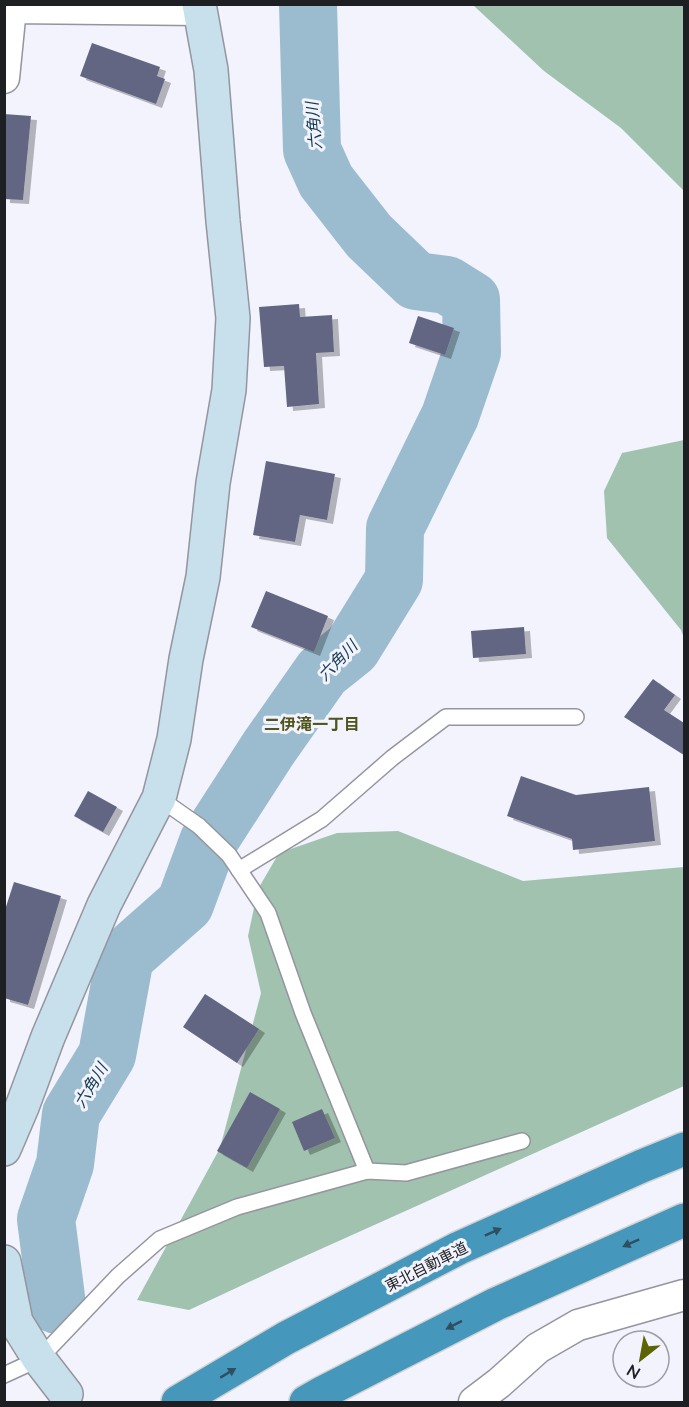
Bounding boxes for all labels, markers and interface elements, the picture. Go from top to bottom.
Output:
water label: 六角川 [301,99,325,151]
water label: 六角川 [313,635,362,684]
district label: 二伊滝一丁目 [264,714,360,733]
water label: 六角川 [69,1058,112,1110]
one-way arrow [485,1228,502,1237]
street label: 東北自動車道 [382,1238,470,1294]
one-way arrow [622,1239,640,1249]
one-way arrow [445,1320,462,1330]
north arrow [611,1329,671,1389]
text: N [623,1361,643,1384]
one-way arrow [220,1367,236,1378]

